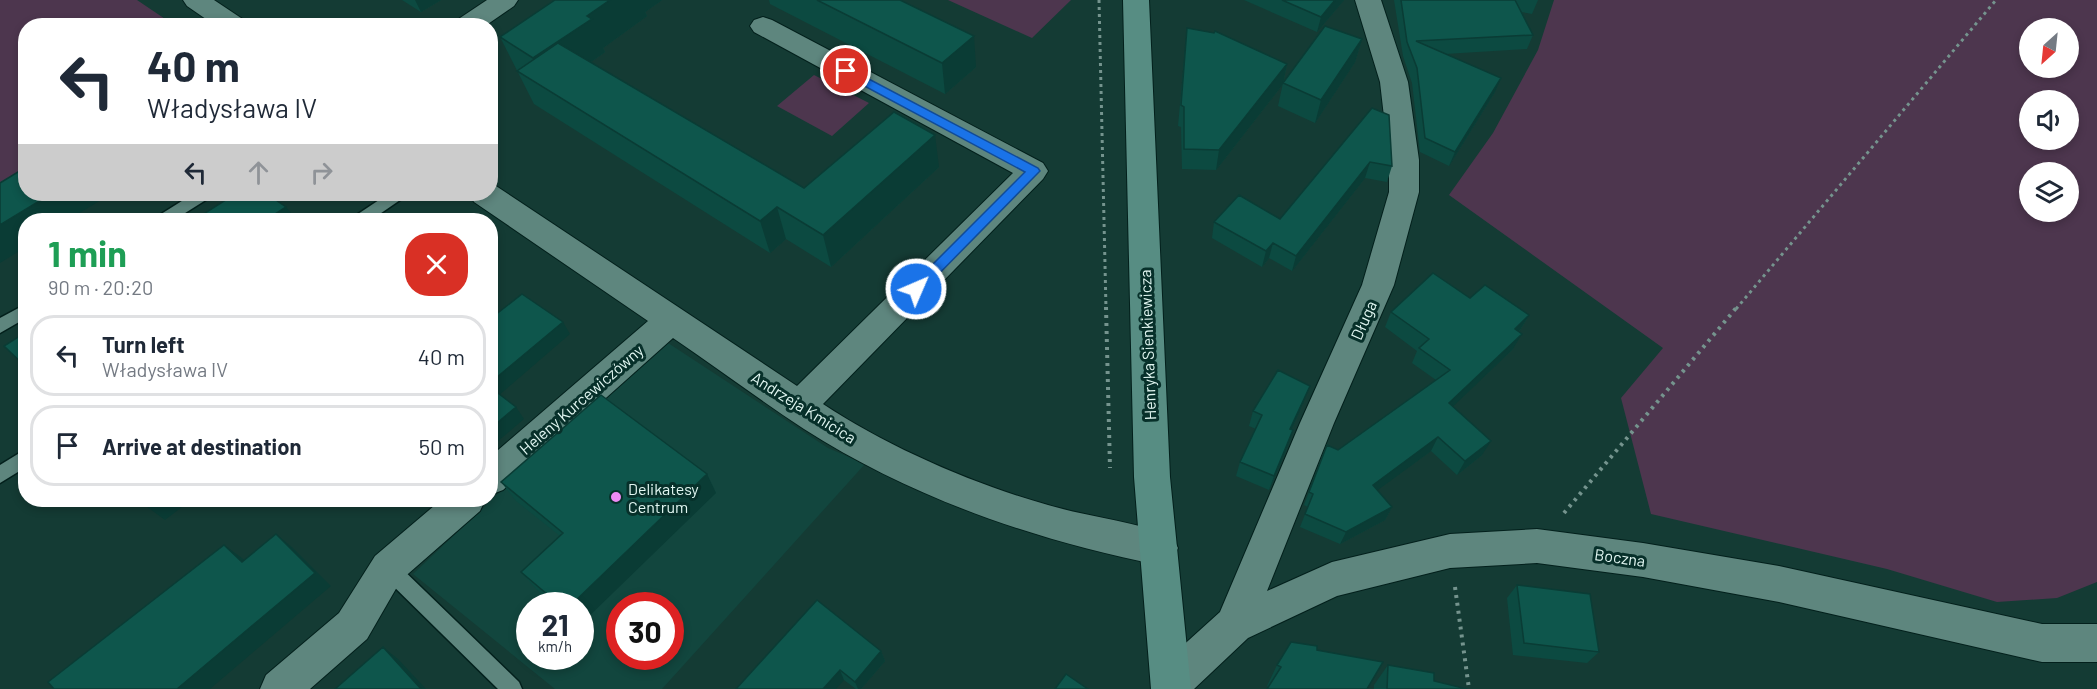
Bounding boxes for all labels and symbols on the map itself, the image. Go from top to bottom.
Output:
north arrow [2019,18,2079,78]
pin [820,45,871,96]
position arrow [884,257,948,321]
street label: Henryka Sienkiewicza [1135,269,1159,421]
street label: Długa [1346,298,1380,342]
street label: Heleny Kurcewiczówny [515,340,647,458]
street label: Andrzeja Kmicica [748,367,860,447]
place label: Delikatesy Centrum [628,479,699,516]
marker: Delikatesy Centrum [609,490,623,504]
street label: Boczna [1593,544,1647,570]
speed limit sign: 30 [606,592,684,670]

